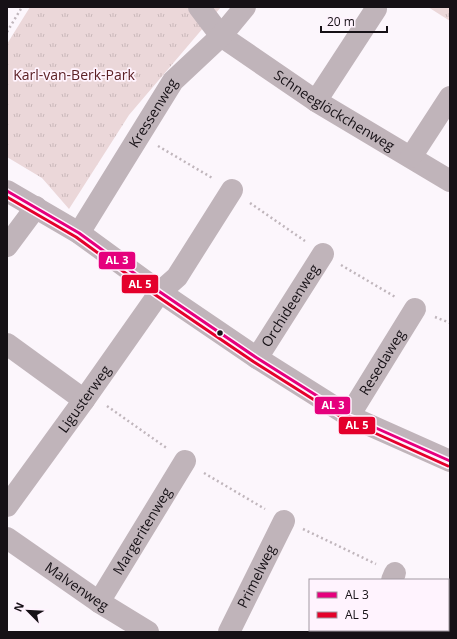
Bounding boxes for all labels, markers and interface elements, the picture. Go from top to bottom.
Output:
scale bar [321,8,387,34]
text: 20 m [327,13,355,30]
park label: Karl-van-Berk-Park [13,65,136,84]
street label: Schneeglöckchenweg [270,65,399,155]
street label: Kressenweg [124,74,182,151]
line badge: AL 3 [98,251,136,270]
text: AL 3 [106,252,128,267]
street label: Orchideenweg [256,260,323,350]
line badge: AL 5 [121,274,159,294]
text: AL 5 [129,276,151,291]
street label: Resedaweg [354,325,409,398]
unlabelled marker [215,328,225,338]
street label: Ligusterweg [53,361,115,436]
line badge: AL 3 [314,396,351,415]
text: AL 3 [322,397,344,412]
line badge: AL 5 [338,416,376,435]
text: AL 5 [346,417,368,432]
street label: Margeritenweg [108,483,176,578]
street label: Primelweg [232,541,280,611]
street label: Malvenweg [41,557,113,615]
legend [309,579,449,631]
text: AL 3 [345,586,369,603]
north arrow [8,591,48,631]
text: N [10,600,27,614]
text: AL 5 [345,606,369,623]

